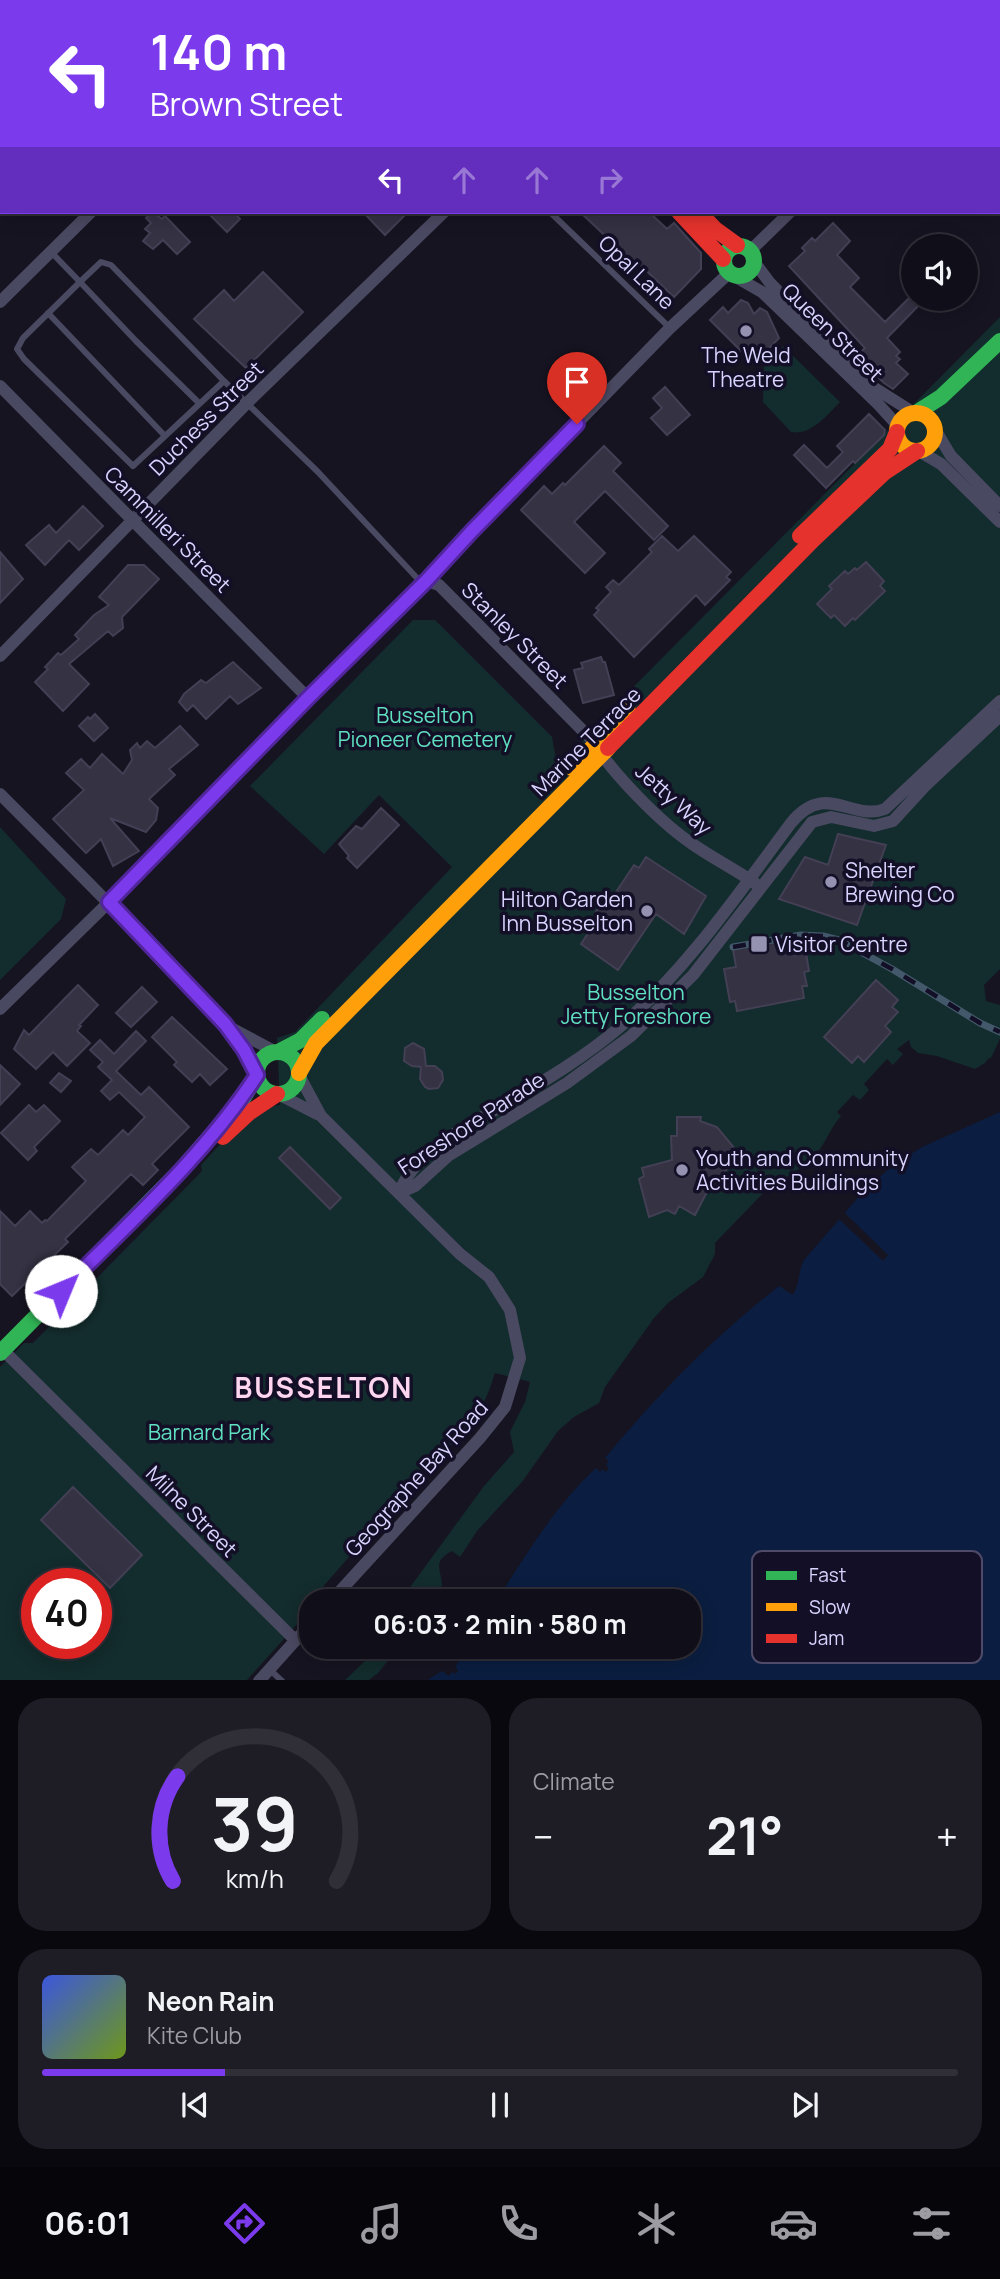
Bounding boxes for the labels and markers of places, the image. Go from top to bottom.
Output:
marker: The Weld Theatre [738,323,754,339]
place label: The Weld Theatre [701,341,791,393]
pin [547,352,607,424]
place label: Shelter Brewing Co [845,856,955,908]
marker: Shelter Brewing Co [823,874,839,890]
place label: Hilton Garden Inn Busselton [501,885,633,937]
marker: Hilton Garden Inn Busselton [639,903,655,919]
place label: Visitor Centre [775,930,908,958]
marker: Visitor Centre [749,934,769,954]
place label: Youth and Community Activities Buildings [696,1144,909,1196]
marker: Youth and Community Activities Buildings [674,1162,690,1178]

